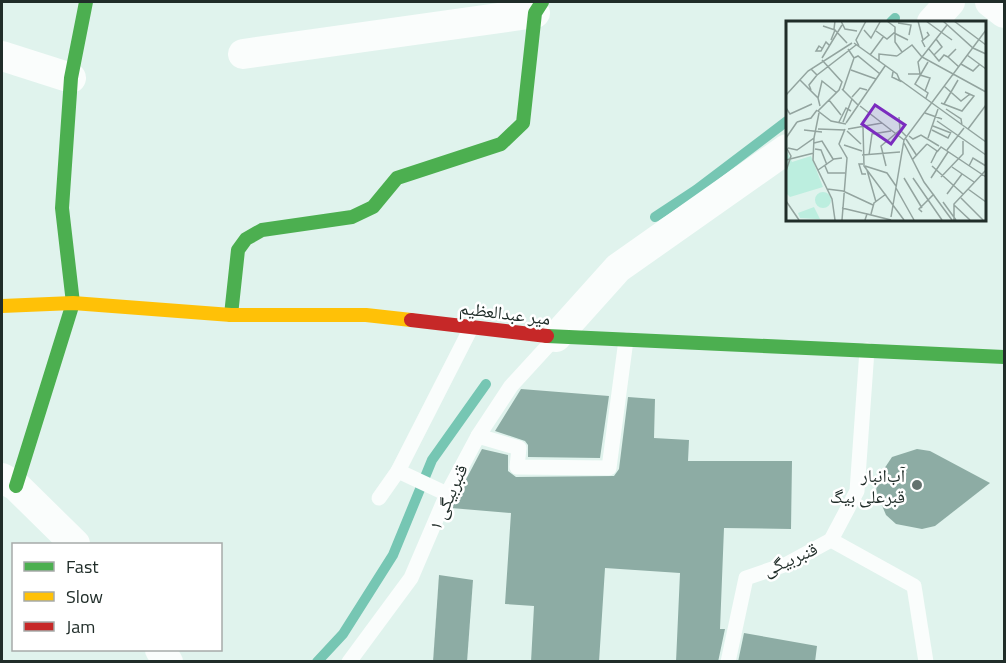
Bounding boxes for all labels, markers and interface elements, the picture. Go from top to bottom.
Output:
inset map [786,21,985,220]
street label: میر عبدالعظیم [458,294,552,332]
street label: قنبربیگی ۱ [422,460,474,534]
place label: آب‌انبار قبرعلی بیگ [830,462,905,510]
marker: آب‌انبار قبرعلی بیگ [910,478,924,492]
street label: قنبربیگی [758,535,822,583]
legend [12,543,222,651]
text: Fast [66,553,99,580]
text: Slow [66,583,103,610]
text: Jam [66,613,95,640]

